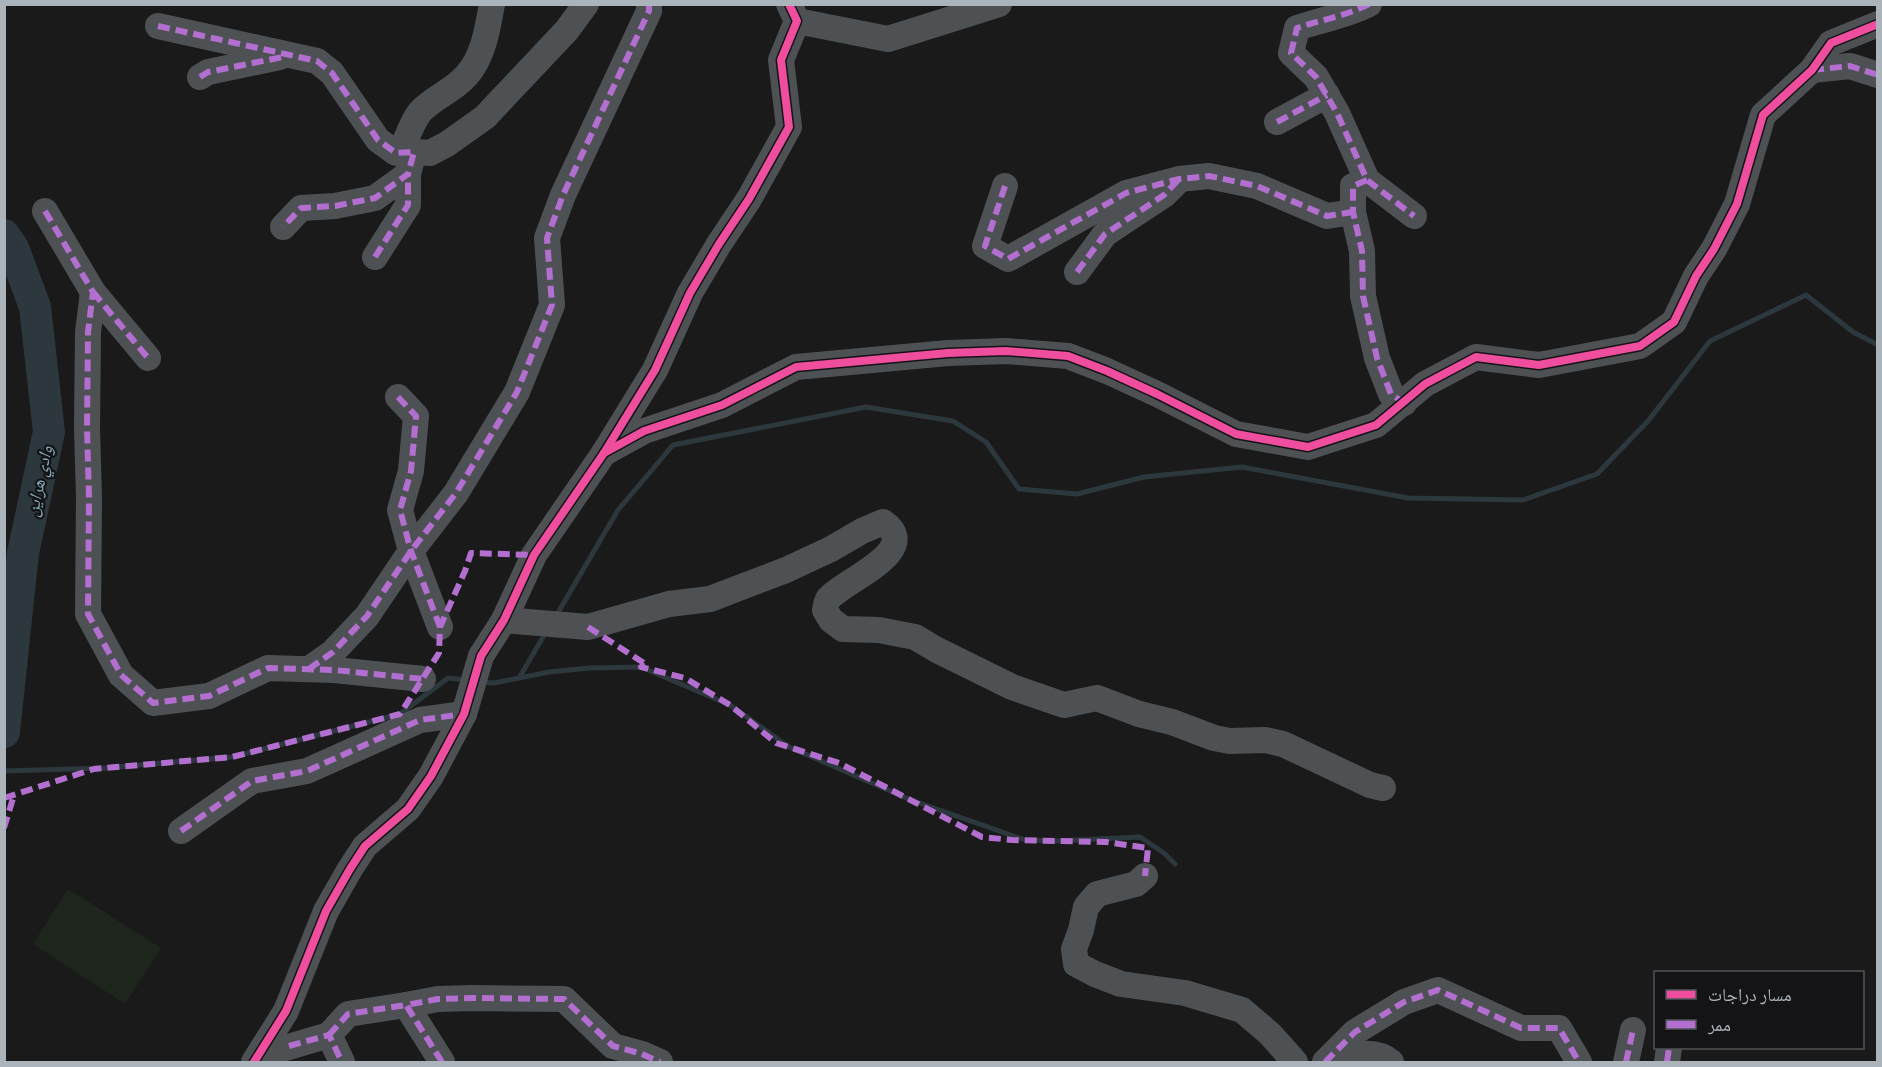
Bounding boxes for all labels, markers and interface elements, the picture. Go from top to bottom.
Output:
water label: وادي هراين [19,442,61,519]
legend [1654,971,1864,1049]
text: مسار دراجات [1708,982,1792,1006]
text: ممر [1707,1012,1731,1036]

